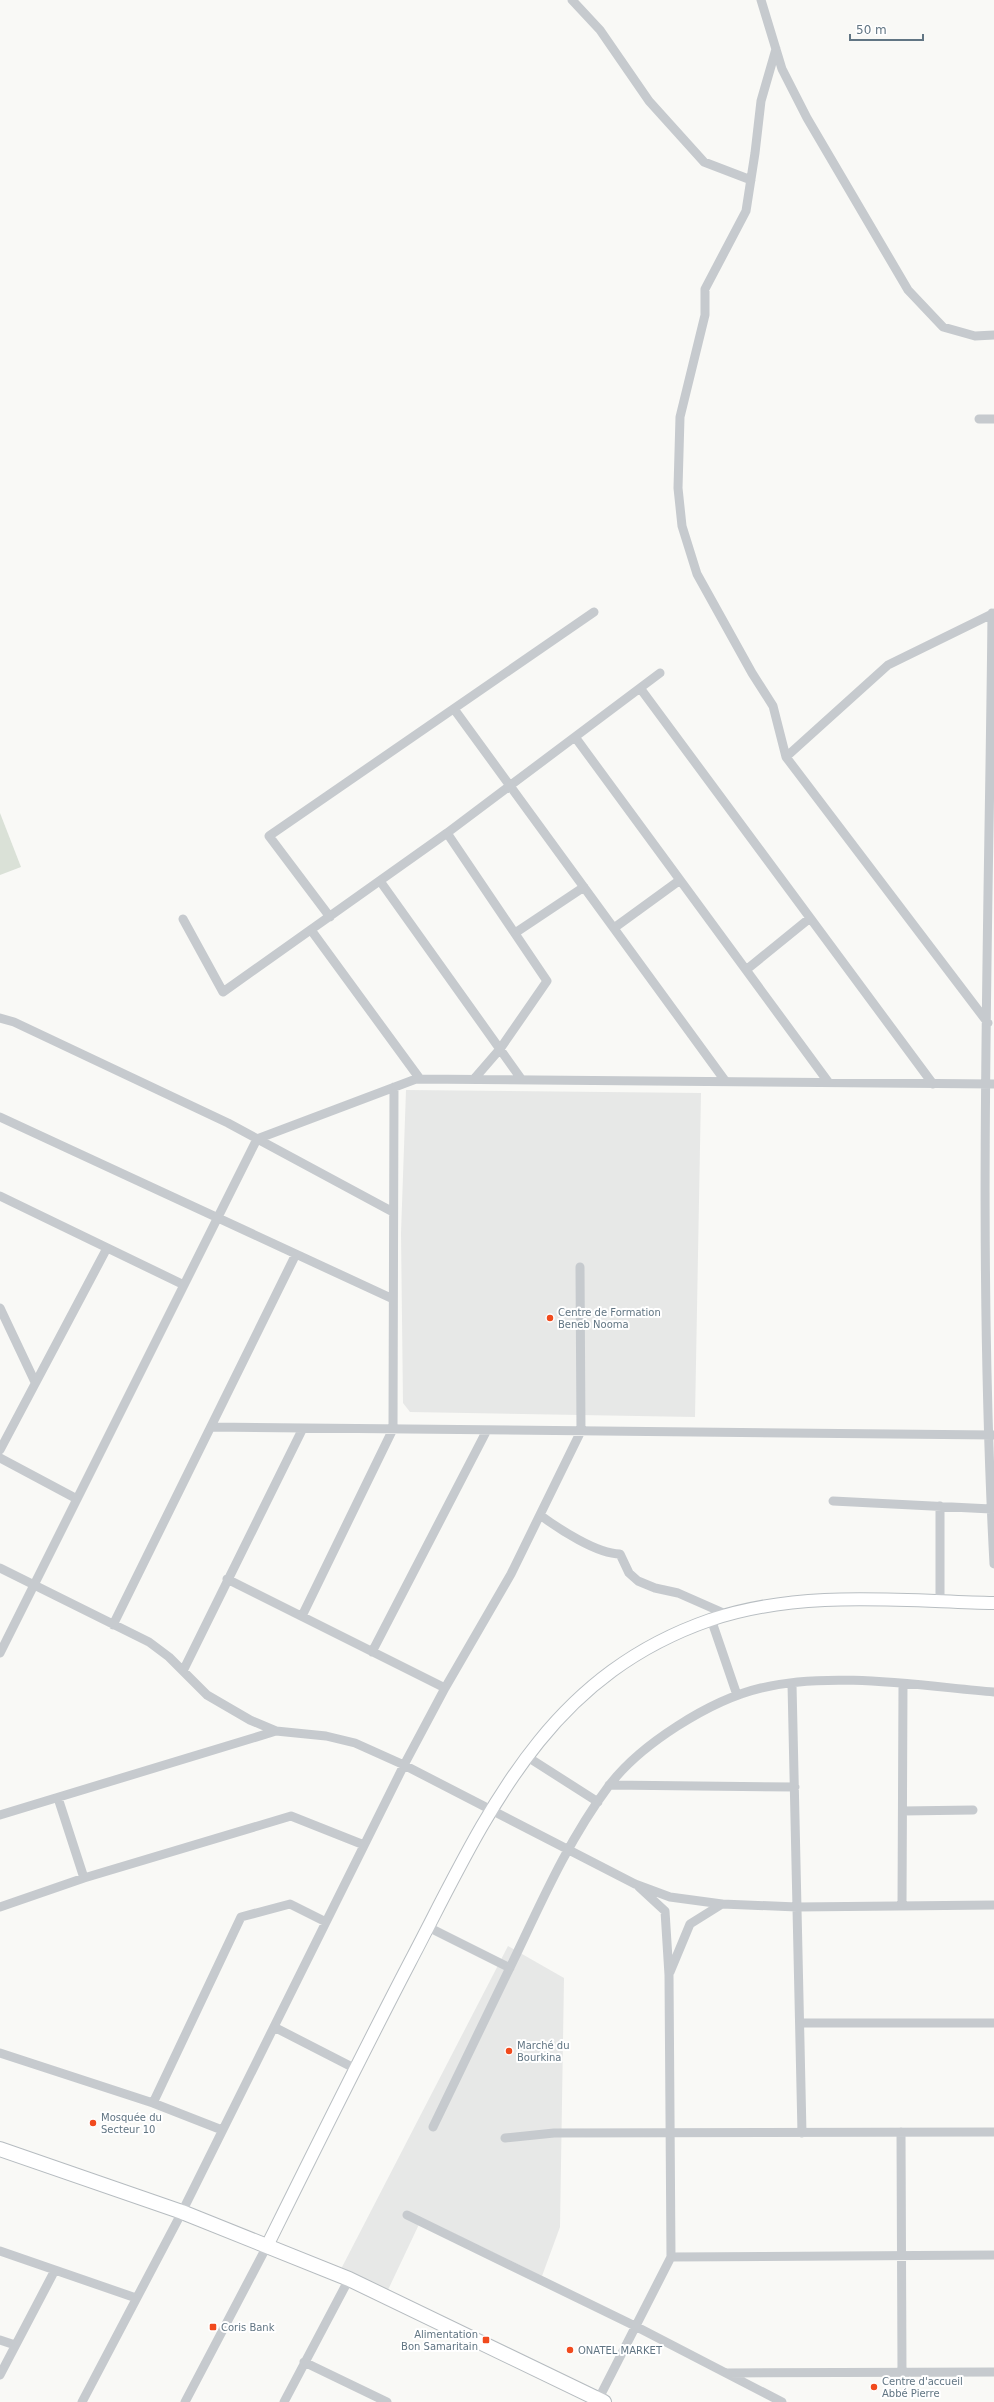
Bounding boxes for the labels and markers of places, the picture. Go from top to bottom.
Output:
place label: Centre de Formation Beneb Nooma [558,1307,661,1330]
marker: Centre de Formation Beneb Nooma [545,1313,555,1323]
place label: Marché du Bourkina [517,2040,570,2063]
marker: Marché du Bourkina [504,2046,514,2056]
place label: Mosquée du Secteur 10 [101,2112,162,2135]
marker: Mosquée du Secteur 10 [88,2118,98,2128]
marker: Coris Bank [208,2322,218,2332]
place label: Coris Bank [221,2322,275,2333]
place label: Alimentation Bon Samaritain [401,2329,478,2352]
marker: Alimentation Bon Samaritain [481,2335,491,2345]
marker: ONATEL MARKET [565,2345,575,2355]
place label: ONATEL MARKET [578,2345,663,2356]
place label: Centre d'accueil Abbé Pierre [882,2376,963,2399]
marker: Centre d'accueil Abbé Pierre [869,2382,879,2392]

